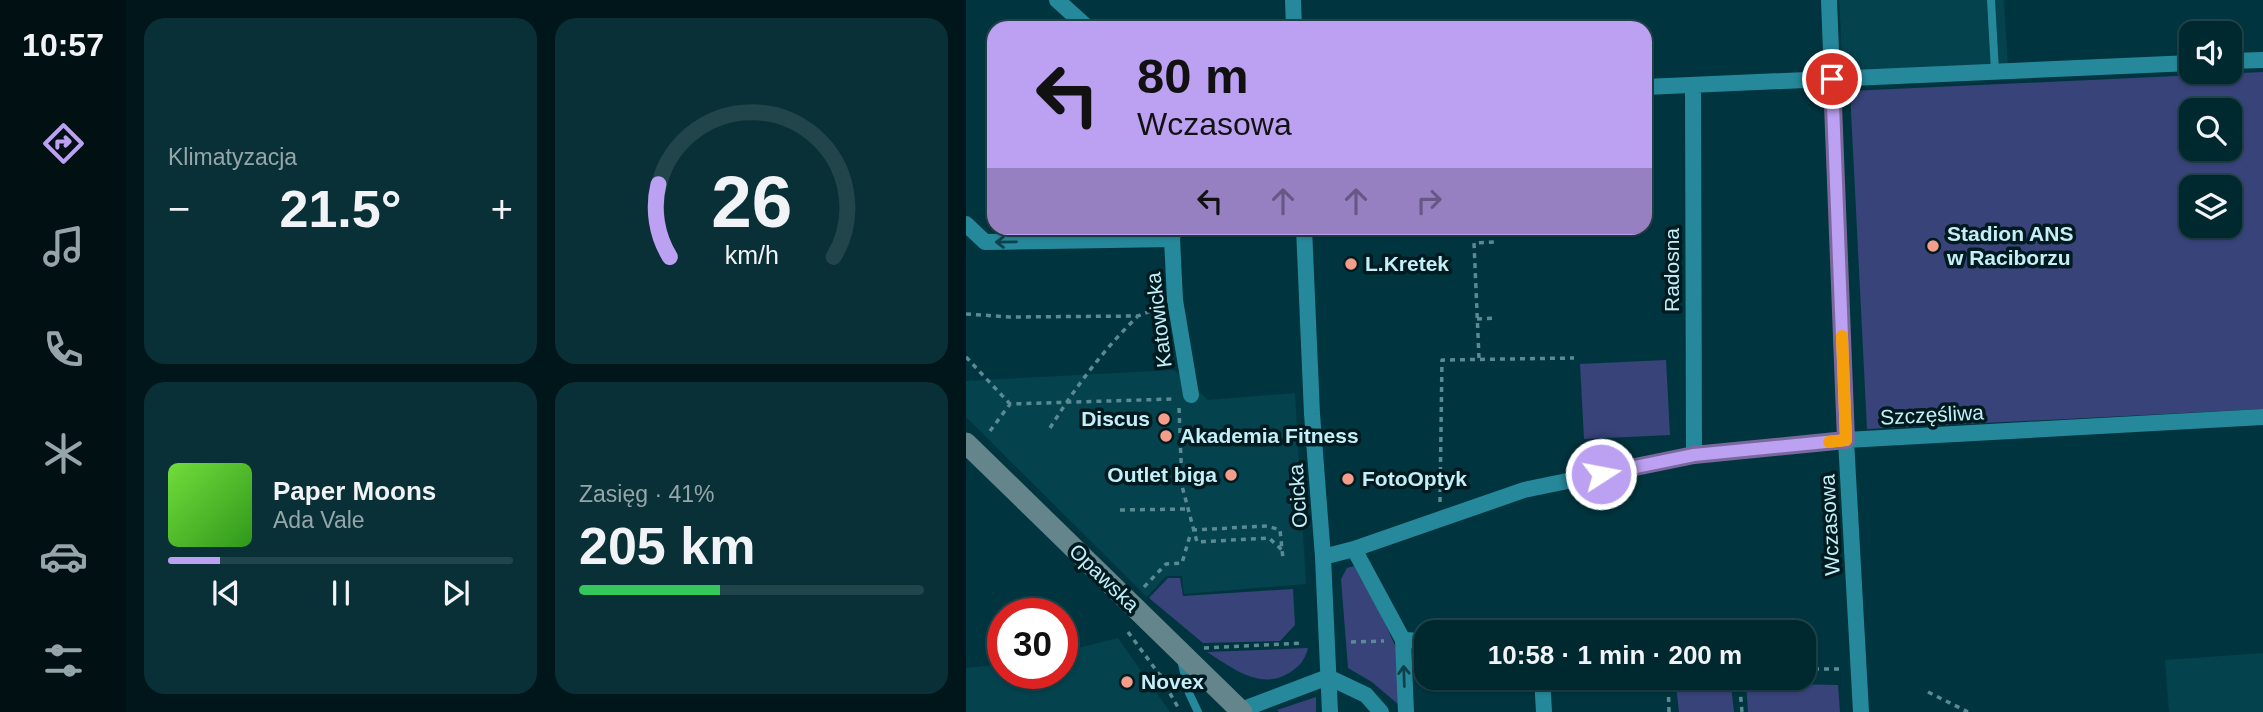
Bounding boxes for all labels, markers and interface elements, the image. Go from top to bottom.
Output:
map controls [2179,21,2242,238]
button: sound [2179,21,2242,84]
text: 10:57 [22,27,104,63]
icon: left [1022,49,1113,140]
text: 80 m [1137,49,1249,103]
pin [1802,49,1862,109]
icon: arrive [1813,60,1851,98]
button: search [2179,98,2242,161]
text: Wczasowa [1137,106,1292,142]
icon: directions [39,119,88,168]
text: Klimatyzacja [168,144,297,170]
text: 26 [711,161,792,242]
button: layers [2179,175,2242,238]
text: 21.5° [279,180,402,238]
icon: left [1191,182,1229,220]
icon: ahead [1264,182,1302,220]
icon: ahead [1337,182,1375,220]
icon: right [1410,182,1448,220]
text: − [168,188,190,230]
text: + [491,188,513,230]
icon: music [39,222,88,271]
place label: Stadion ANS w Raciborzu [1946,222,2073,269]
street label: Radosna [1660,228,1683,312]
one-way arrow [994,235,1017,249]
marker: Stadion ANS w Raciborzu [1925,238,1941,254]
text: km/h [724,241,779,269]
place label: L.Kretek [1365,252,1449,275]
marker: L.Kretek [1343,256,1359,272]
street label: Katowicka [1141,271,1176,369]
icon: phone [39,325,88,374]
street label: Szczęśliwa [1880,400,1985,429]
place label: Discus [1081,407,1150,430]
marker: Discus [1156,411,1172,427]
place label: Akademia Fitness [1180,424,1359,447]
marker: Akademia Fitness [1158,428,1174,444]
icon: climate [39,429,88,478]
position arrow [1564,437,1638,511]
place label: Outlet biga [1107,463,1217,486]
street label: Ocicka [1284,463,1311,529]
marker: Outlet biga [1223,467,1239,483]
place label: FotoOptyk [1362,467,1467,490]
marker: FotoOptyk [1340,471,1356,487]
street label: Wczasowa [1815,473,1844,576]
text: Paper Moons [273,476,436,506]
text: Zasięg · 41% [579,481,715,507]
text: Ada Vale [273,507,365,533]
text: 205 km [579,517,755,575]
icon: car [39,532,88,581]
street label: Opawska [1065,539,1144,617]
icon: previous [207,574,245,612]
icon: pause [322,574,360,612]
icon: next [437,574,475,612]
speed limit sign: 30 [987,598,1078,689]
icon: filters [39,636,88,685]
text: 10:58 · 1 min · 200 m [1488,640,1742,670]
one-way arrow [1398,665,1411,688]
place label: Novex [1141,670,1204,693]
marker: Novex [1119,674,1135,690]

